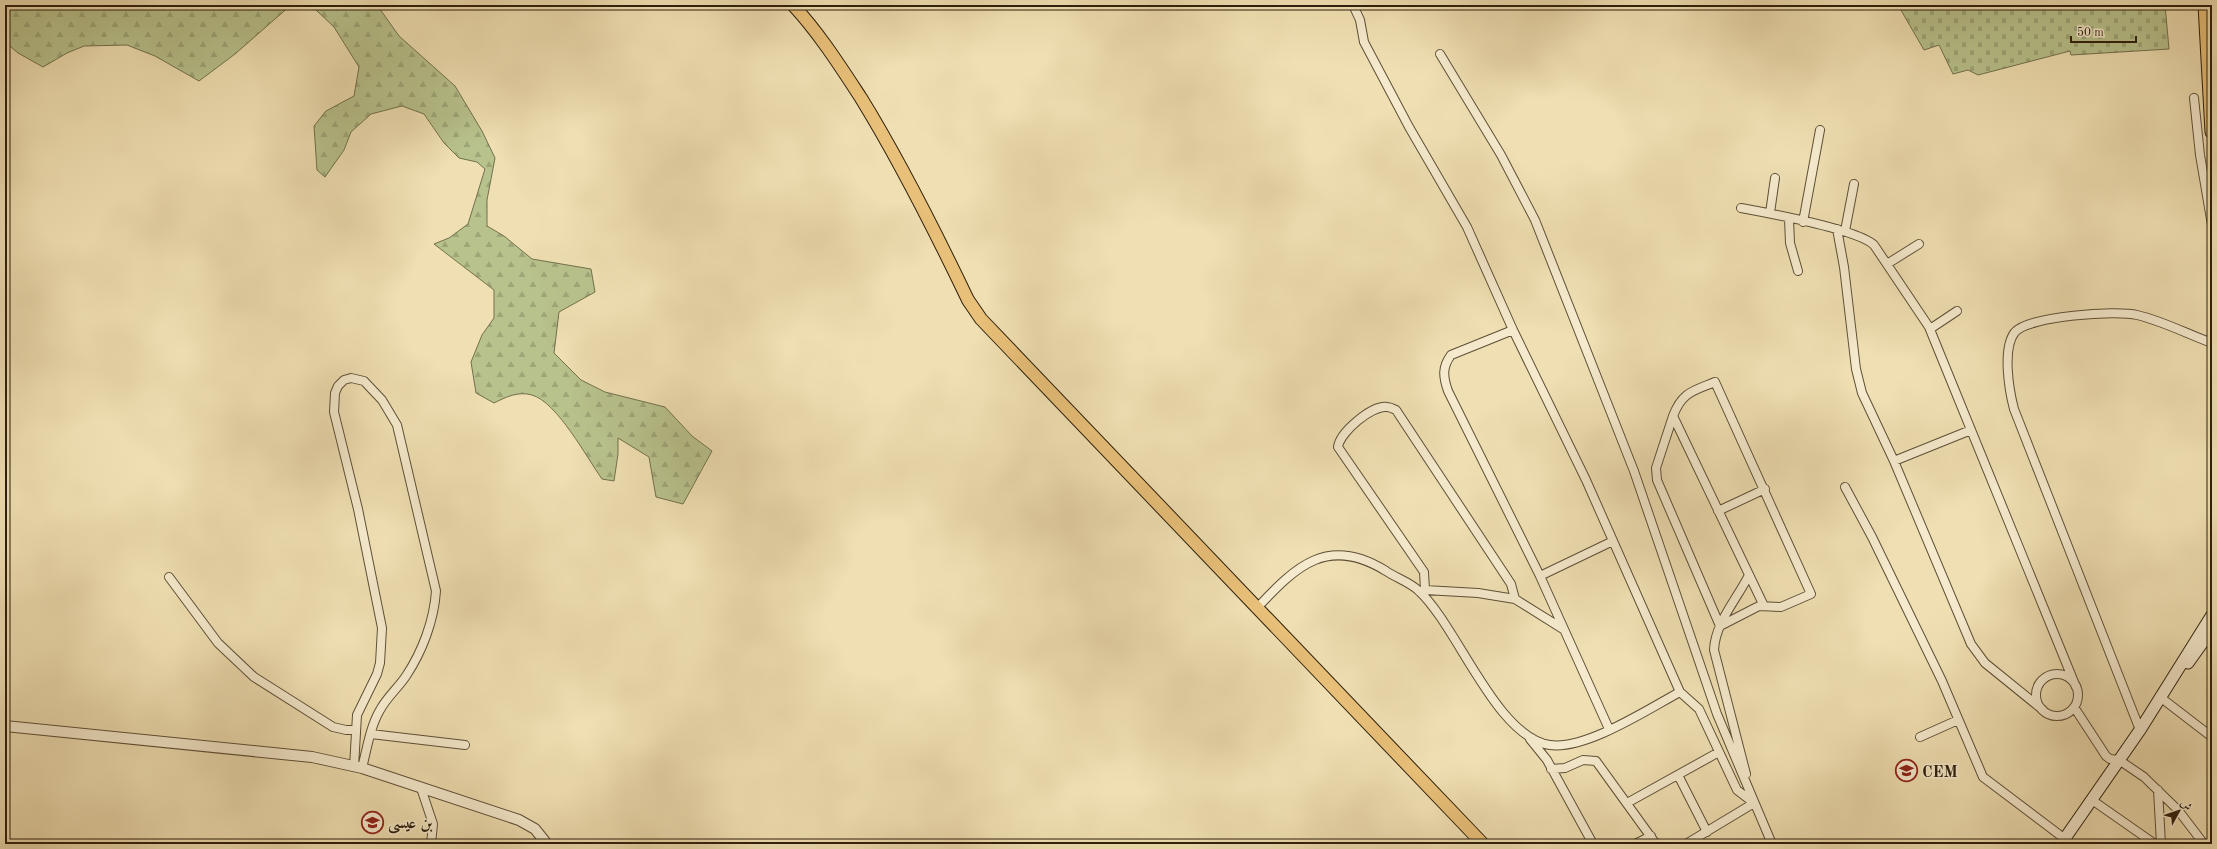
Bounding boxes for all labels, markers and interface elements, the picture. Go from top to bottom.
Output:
scale bar [2071,18,2136,44]
text: 50 m [2077,26,2104,39]
school or university icon: CEM [1893,758,1919,784]
place label: CEM [1922,765,1958,781]
north arrow [2159,791,2199,831]
text: ش [2178,798,2193,813]
school or university icon: بن عيسى [359,809,385,835]
place label: بن عيسى [388,816,432,834]

